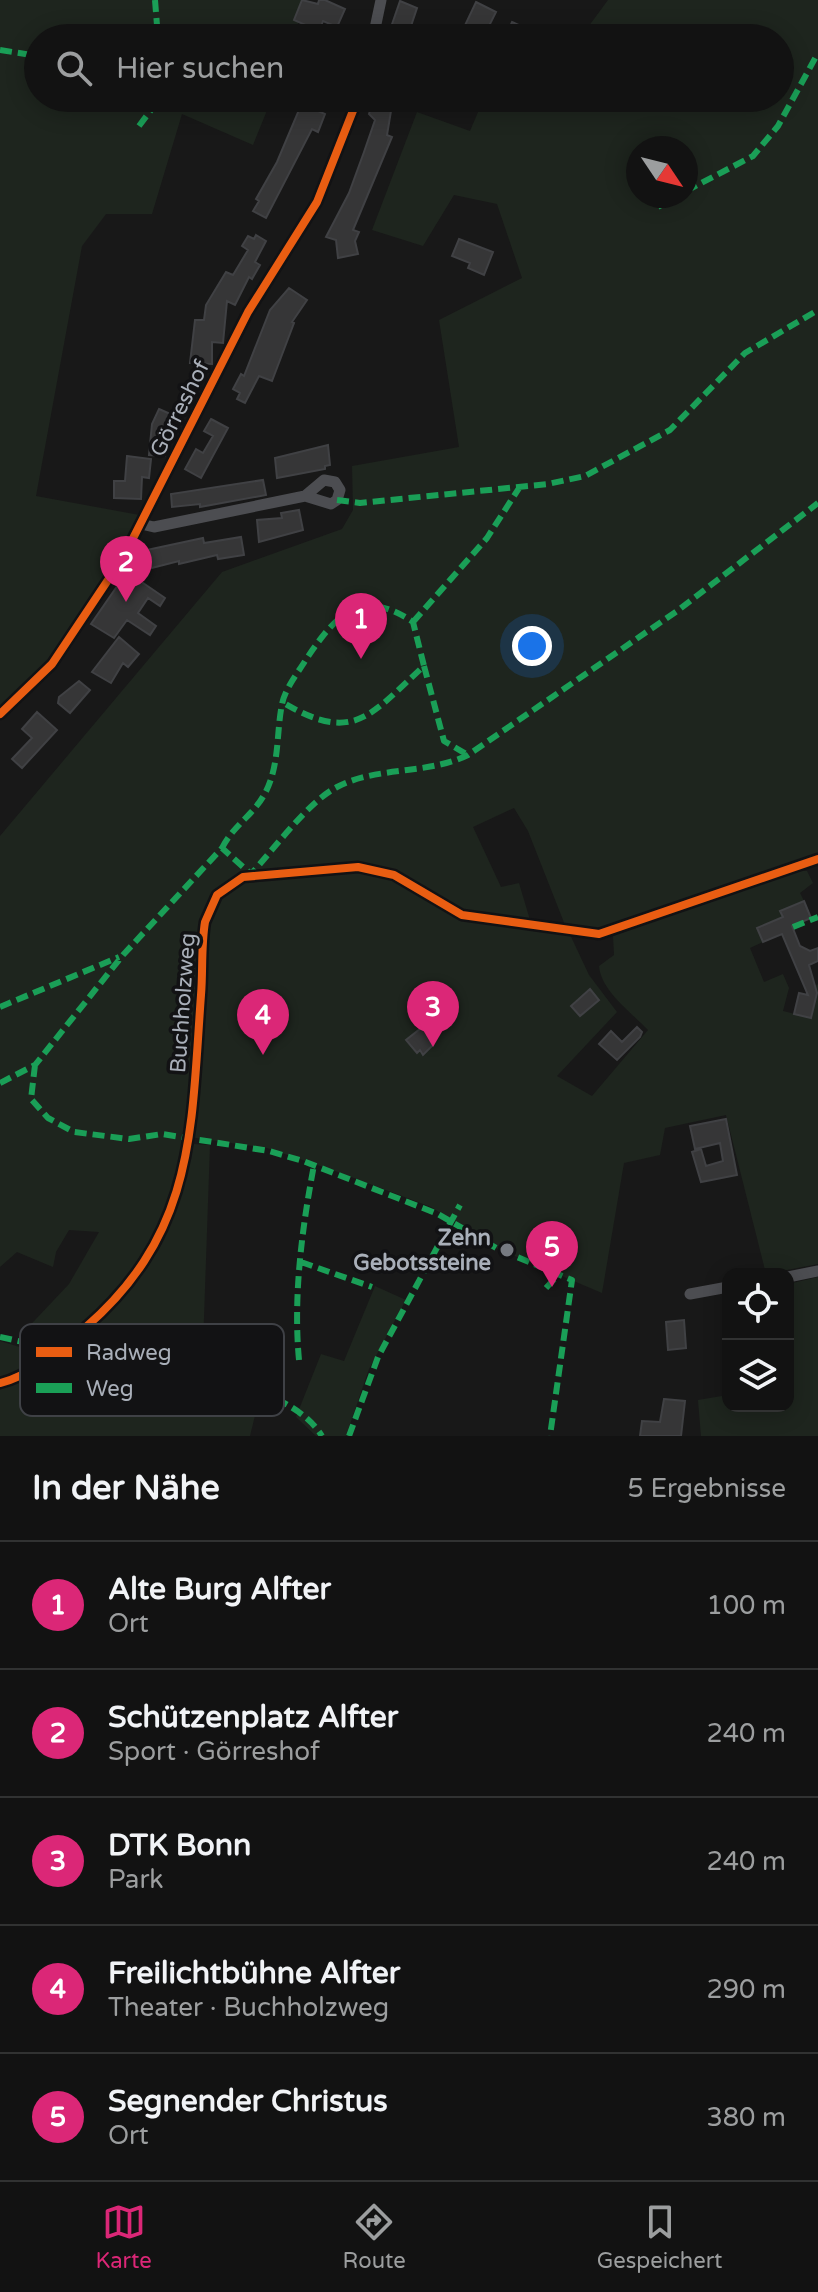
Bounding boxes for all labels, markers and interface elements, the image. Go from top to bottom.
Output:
search box [24,24,794,112]
icon: search [52,46,96,90]
text: Hier suchen [116,50,284,87]
north arrow [626,136,698,208]
street label: Görreshof [145,355,215,461]
pin: 2 [100,536,152,602]
pin: 1 [335,593,387,659]
your location [512,626,552,666]
street label: Buchholzweg [165,932,201,1074]
pin: 3 [407,981,459,1047]
pin: 4 [237,989,289,1055]
pin: 5 [526,1221,578,1287]
place label: Zehn Gebotssteine [353,1225,491,1276]
marker: Zehn Gebotssteine [498,1241,516,1259]
map controls [722,1268,794,1412]
button: locate [722,1268,794,1340]
legend [20,1324,284,1416]
text: Radweg [86,1340,172,1366]
button: layers [722,1340,794,1412]
text: Weg [86,1376,134,1402]
text: In der Nähe [32,1468,220,1509]
text: 5 Ergebnisse [627,1473,786,1504]
text: Alte Burg Alfter [108,1571,331,1608]
text: 1 [50,1590,66,1621]
text: 100 m [706,1590,786,1621]
text: Ort [108,1608,149,1639]
text: Schützenplatz Alfter [108,1699,398,1736]
text: 2 [50,1718,66,1749]
text: 240 m [706,1718,786,1749]
text: Sport · Görreshof [108,1736,320,1767]
text: DTK Bonn [108,1827,251,1864]
text: 3 [50,1846,66,1877]
text: 240 m [706,1846,786,1877]
text: Park [108,1864,164,1895]
text: Freilichtbühne Alfter [108,1955,400,1992]
text: 4 [50,1974,66,2005]
text: 290 m [706,1974,786,2005]
text: Theater · Buchholzweg [108,1992,389,2023]
text: Segnender Christus [108,2083,388,2120]
text: 5 [50,2102,66,2133]
text: 380 m [706,2102,786,2133]
text: Ort [108,2120,149,2151]
tab: Karte [95,2200,152,2274]
tab: Route [343,2200,406,2274]
tab: Gespeichert [597,2200,723,2274]

